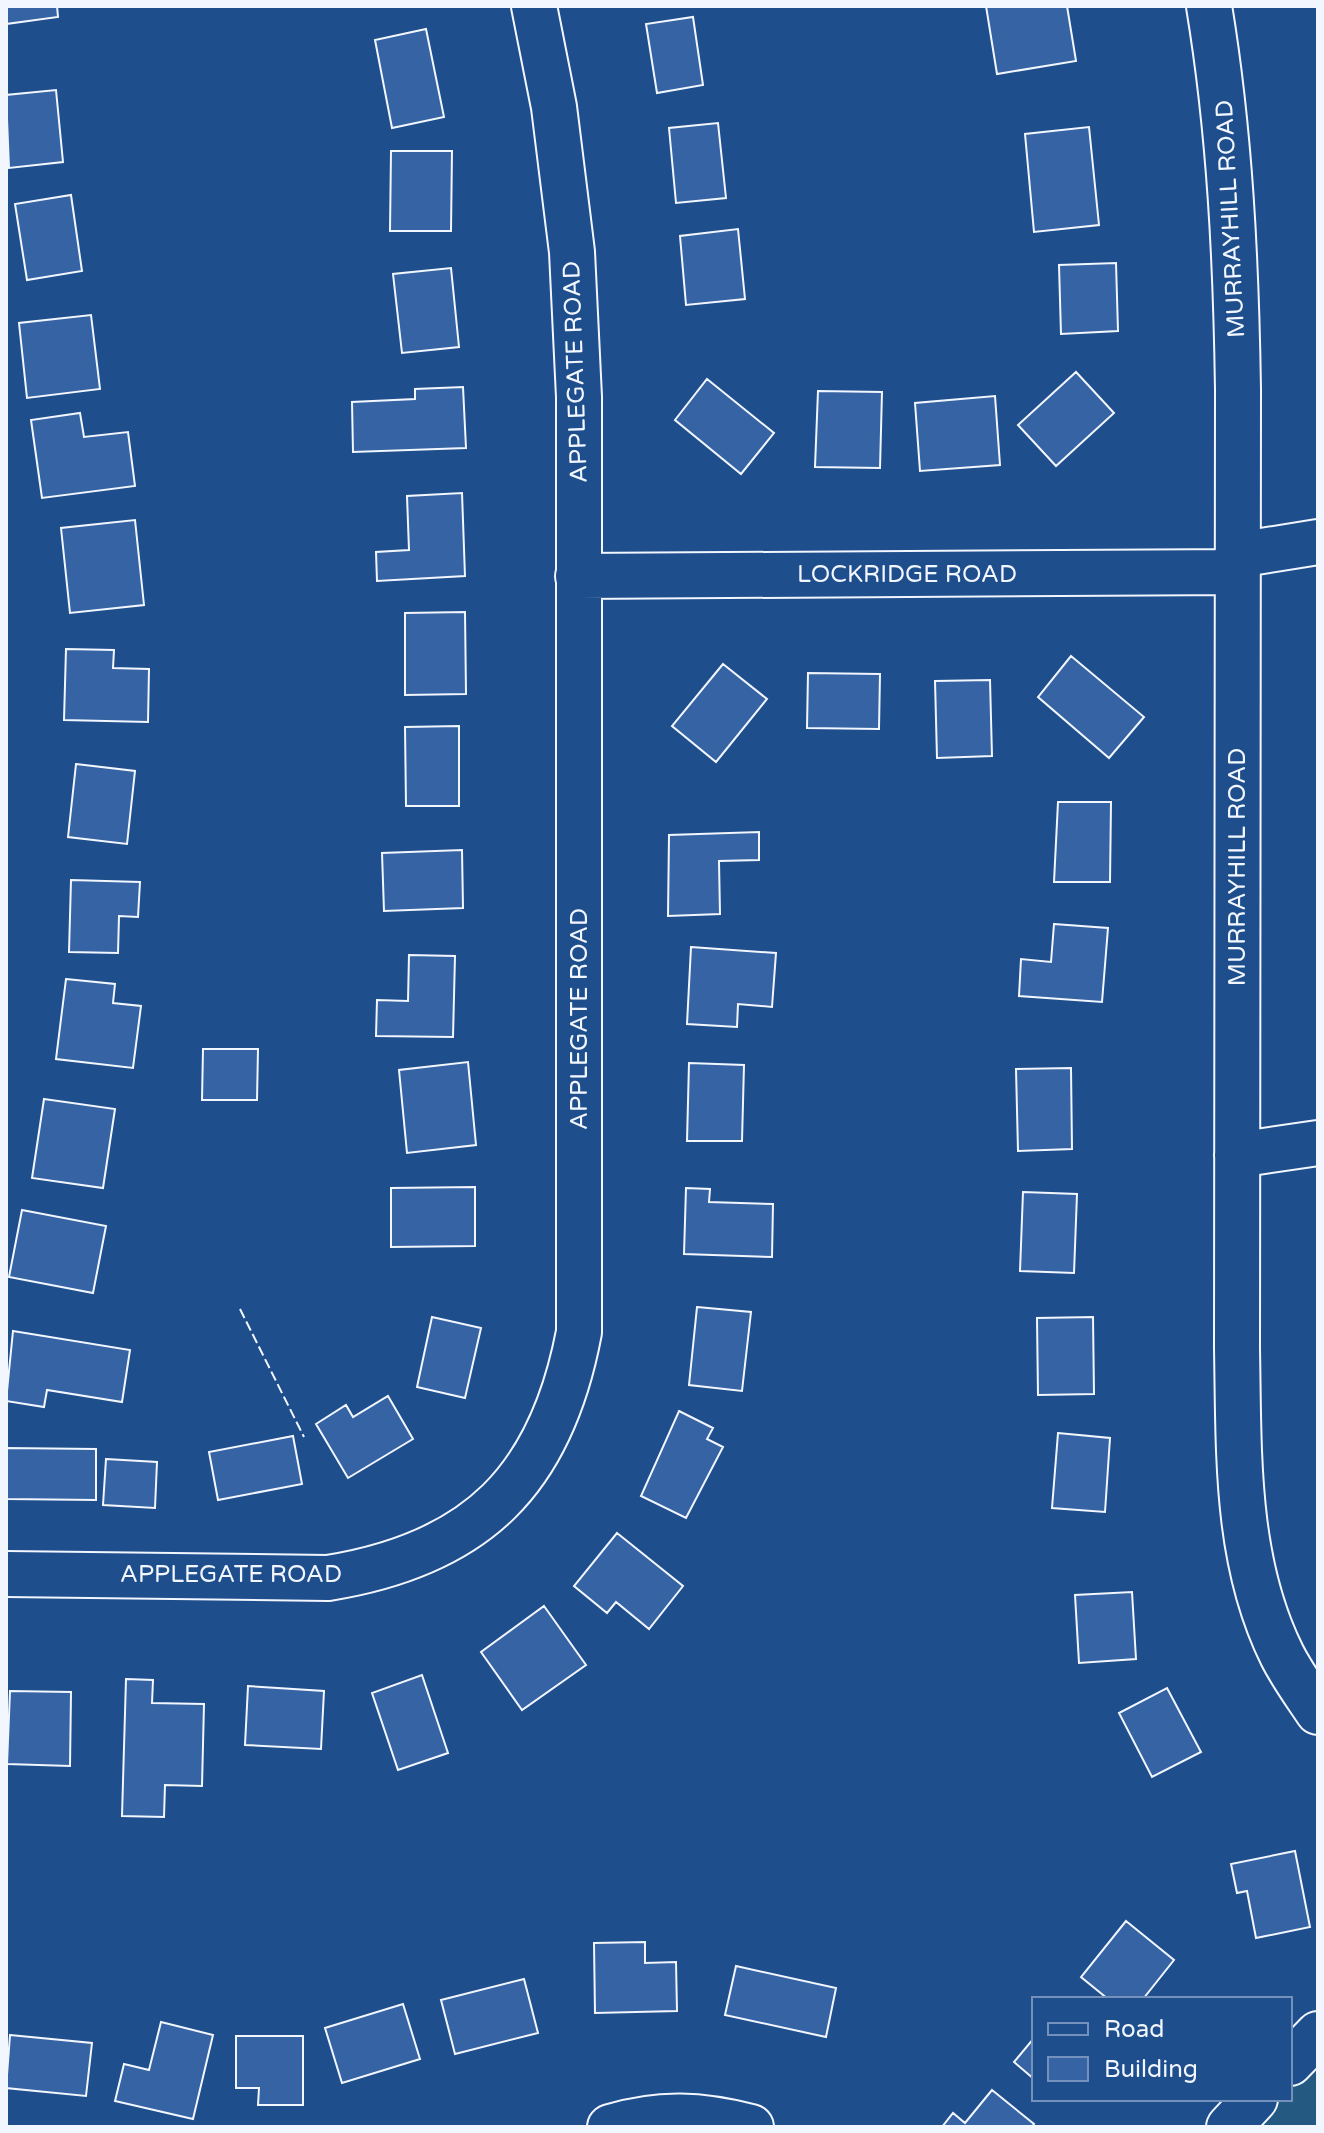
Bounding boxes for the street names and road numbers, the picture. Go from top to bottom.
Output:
street label: MURRAYHILL ROAD [1210,99,1251,339]
street label: APPLEGATE ROAD [557,261,594,483]
street label: LOCKRIDGE ROAD [797,560,1017,589]
street label: MURRAYHILL ROAD [1223,748,1252,986]
street label: APPLEGATE ROAD [565,908,594,1130]
street label: APPLEGATE ROAD [120,1560,342,1589]

